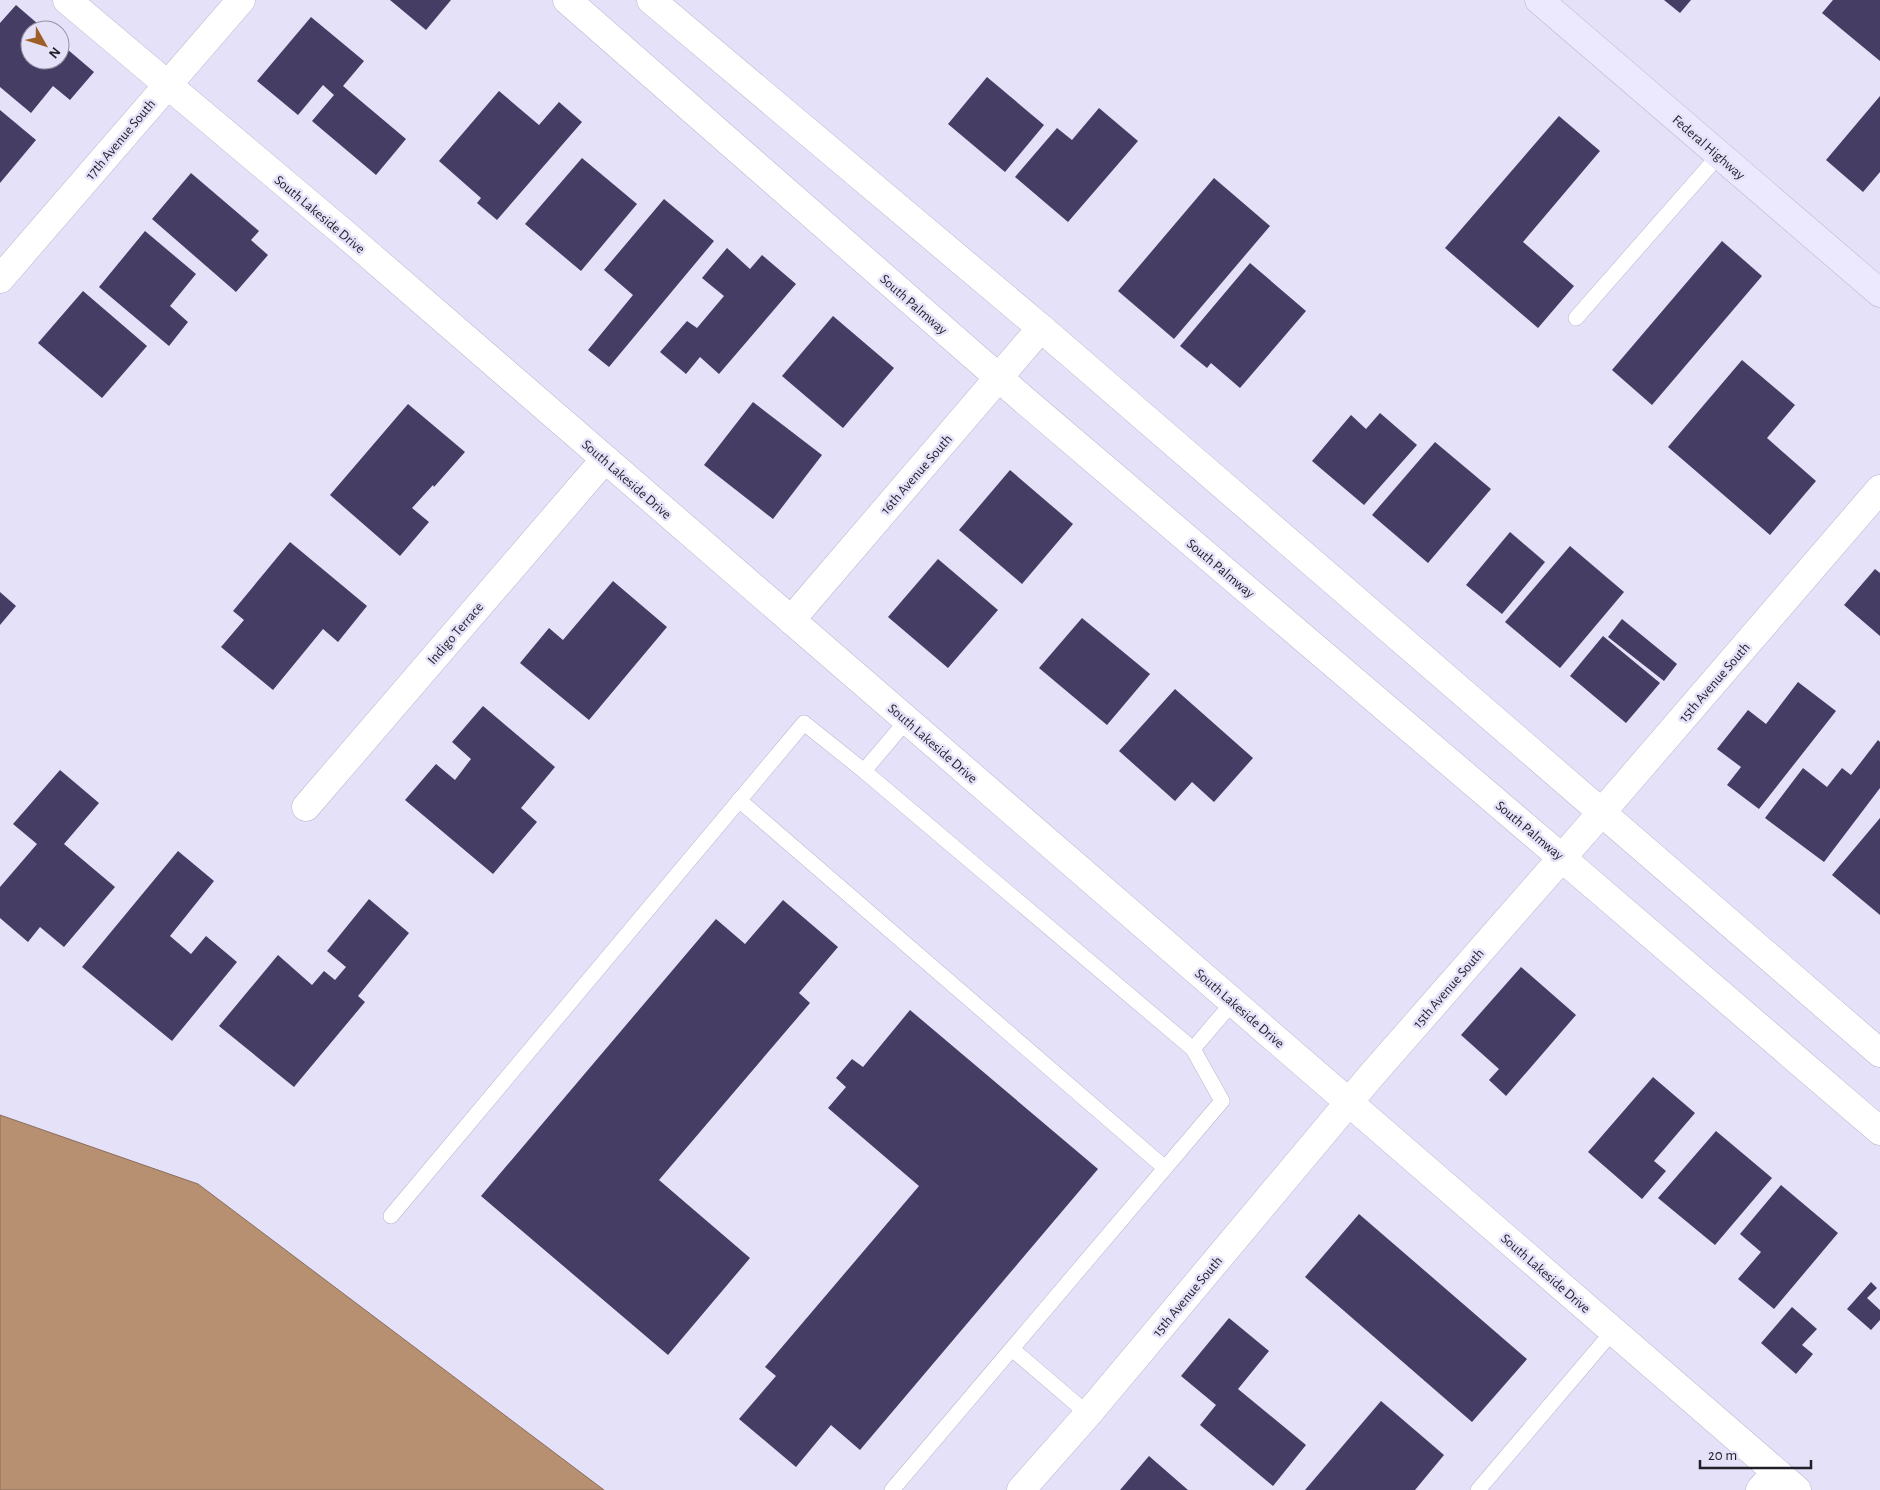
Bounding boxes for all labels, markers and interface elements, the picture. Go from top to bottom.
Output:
north arrow [20,20,70,70]
text: N [46,44,63,61]
street label: 17th Avenue South [83,97,158,182]
street label: Federal Highway [1670,113,1747,183]
street label: South Lakeside Drive [272,173,367,256]
street label: South Palmway [877,272,950,337]
street label: 16th Avenue South [878,432,955,517]
street label: South Lakeside Drive [579,437,674,522]
street label: South Palmway [1184,537,1257,601]
street label: Indigo Terrace [425,600,486,667]
street label: 15th Avenue South [1677,640,1753,725]
street label: South Lakeside Drive [885,701,980,786]
street label: South Palmway [1493,799,1566,863]
street label: 15th Avenue South [1411,946,1487,1031]
street label: South Lakeside Drive [1192,966,1287,1051]
street label: South Lakeside Drive [1498,1231,1593,1316]
street label: 15th Avenue South [1150,1254,1225,1339]
scale bar [1700,1438,1811,1470]
text: 20 m [1708,1448,1737,1463]

